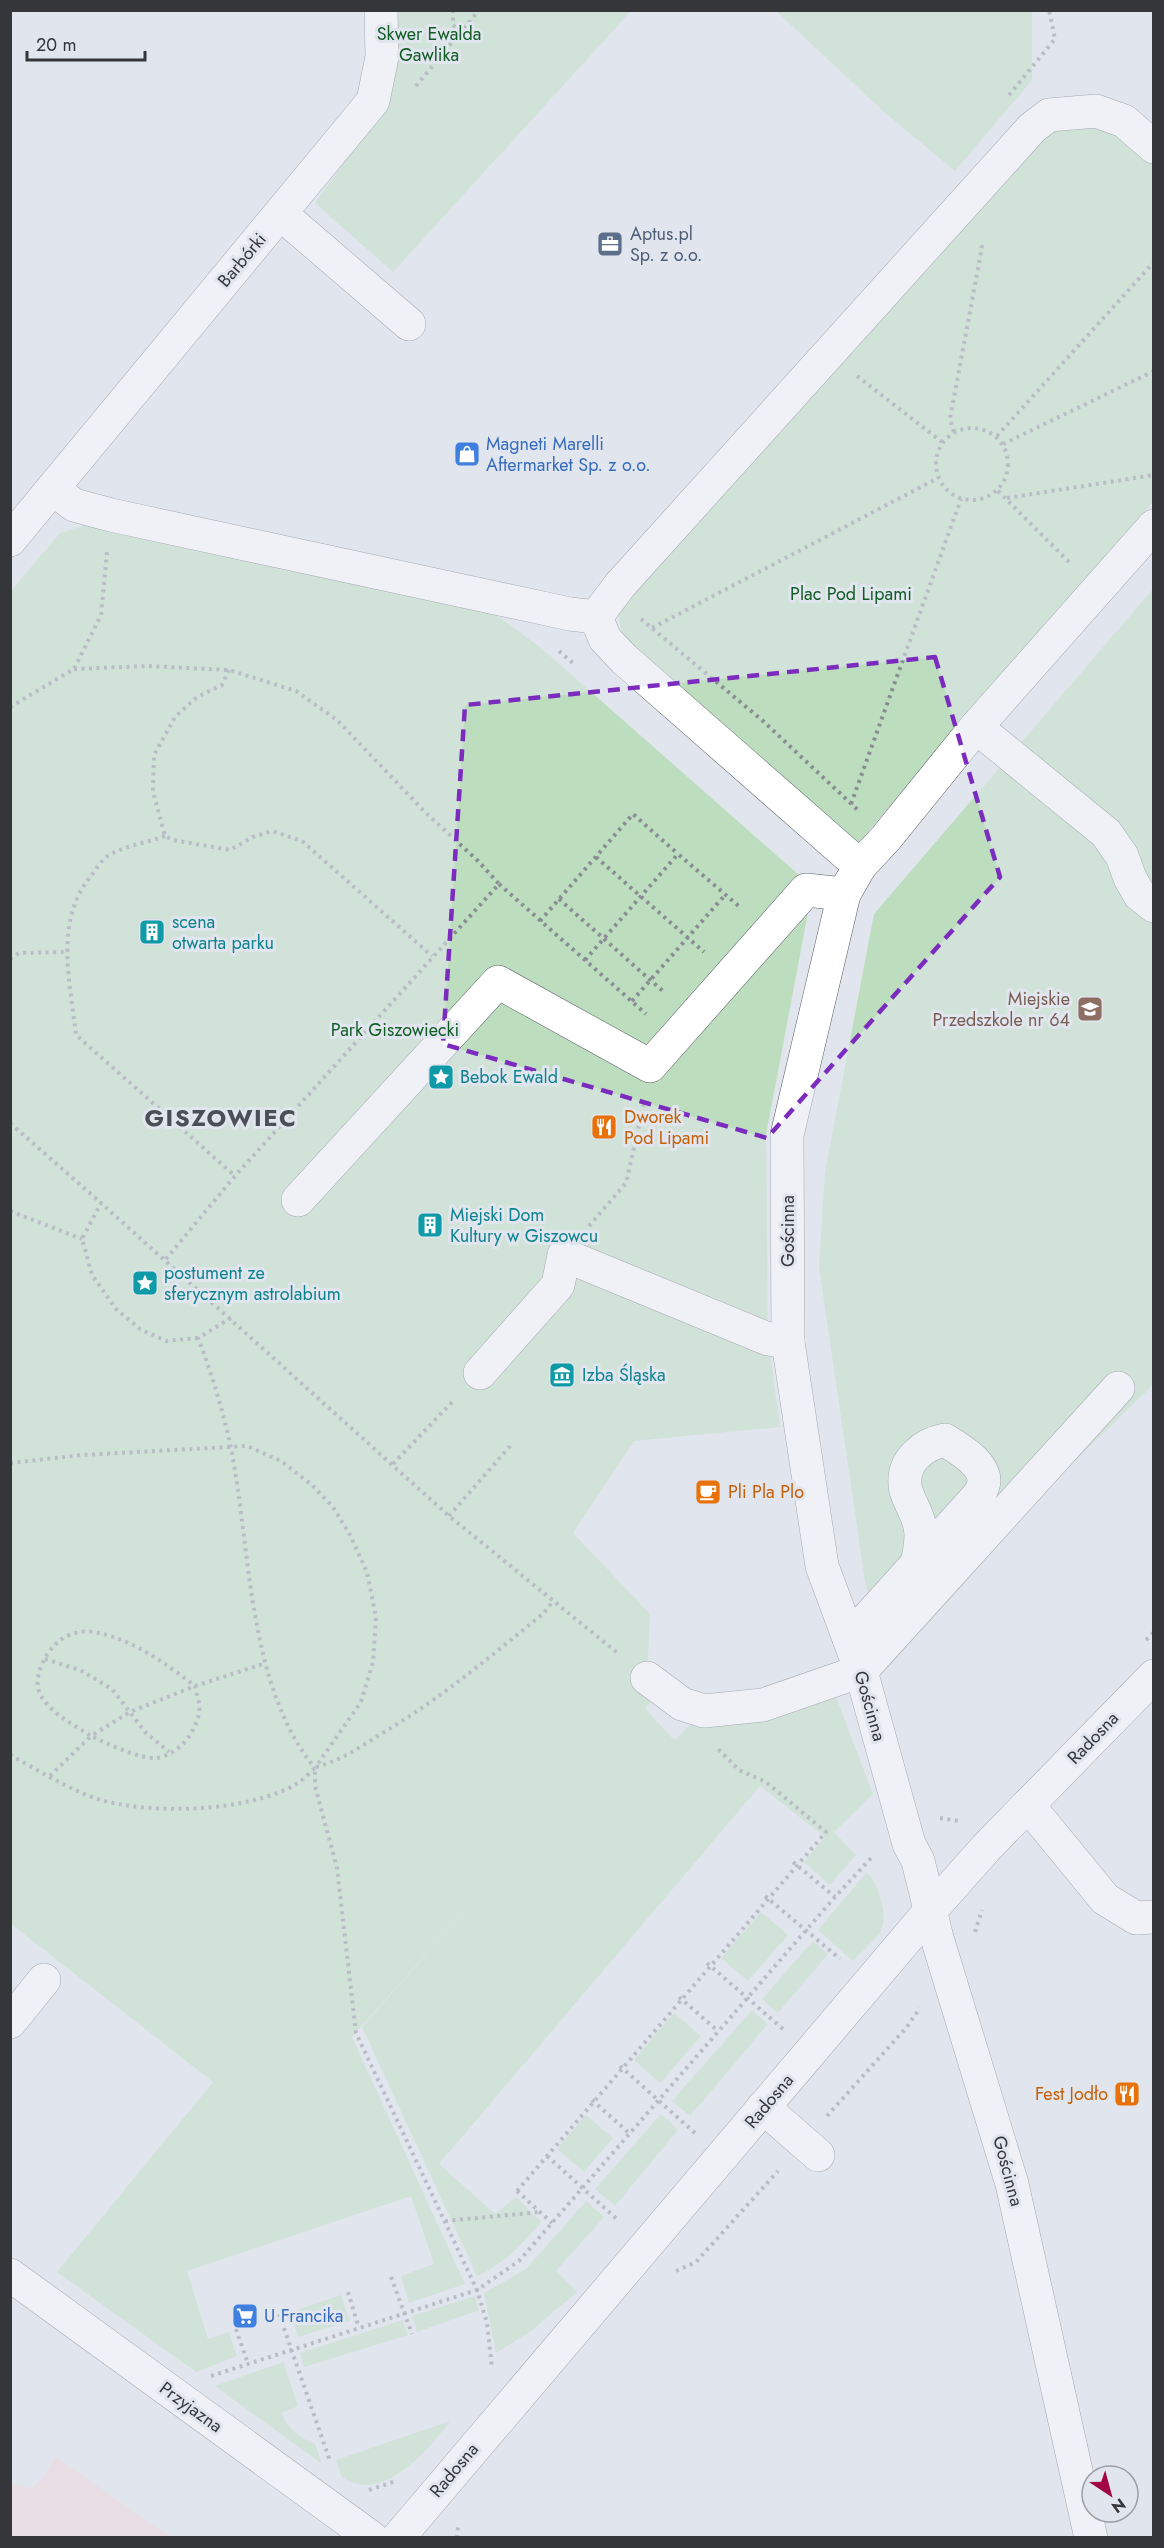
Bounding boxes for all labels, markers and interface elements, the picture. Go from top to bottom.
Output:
park label: Skwer Ewalda Gawlika [377,21,481,68]
scale bar [27,24,146,62]
text: 20 m [36,32,76,58]
place label: Aptus.pl Sp. z o.o. [630,221,702,268]
street label: Barbórki [212,227,272,293]
office icon: Aptus.pl Sp. z o.o. [595,229,625,259]
place label: Magneti Marelli Aftermarket Sp. z o.o. [486,431,651,478]
shop icon: Magneti Marelli Aftermarket Sp. z o.o. [452,439,482,469]
park label: Plac Pod Lipami [790,581,912,607]
place label: scena otwarta parku [172,909,274,956]
building icon: scena otwarta parku [137,917,167,947]
place label: Miejskie Przedszkole nr 64 [933,986,1070,1033]
school or university icon: Miejskie Przedszkole nr 64 [1075,994,1105,1024]
park label: Park Giszowiecki [331,1017,459,1043]
place icon: Bebok Ewald [426,1062,456,1092]
place label: Bebok Ewald [460,1064,558,1090]
district label: GISZOWIEC [145,1100,297,1135]
place label: Dworek Pod Lipami [624,1104,709,1151]
restaurant icon: Dworek Pod Lipami [589,1112,619,1142]
street label: Gościnna [775,1195,801,1267]
place label: Miejski Dom Kultury w Giszowcu [450,1202,598,1249]
building icon: Miejski Dom Kultury w Giszowcu [415,1210,445,1240]
place label: postument ze sferycznym astrolabium [164,1260,341,1307]
place icon: postument ze sferycznym astrolabium [130,1268,160,1298]
museum icon: Izba Śląska [547,1360,577,1390]
place label: Izba Śląska [582,1362,666,1388]
cafe icon: Pli Pla Plo [693,1477,723,1507]
place label: Pli Pla Plo [728,1479,804,1505]
street label: Gościnna [848,1668,892,1744]
street label: Radosna [1061,1706,1125,1770]
street label: Radosna [738,2068,800,2134]
restaurant icon: Fest Jodło [1112,2079,1142,2109]
place label: Fest Jodło [1035,2081,1108,2107]
street label: Gościnna [986,2133,1030,2209]
supermarket icon: U Francika [230,2301,260,2331]
place label: U Francika [264,2303,343,2329]
street label: Przyjazna [154,2375,228,2439]
street label: Radosna [423,2437,485,2503]
north arrow [1080,2464,1140,2524]
text: N [1107,2493,1130,2519]

